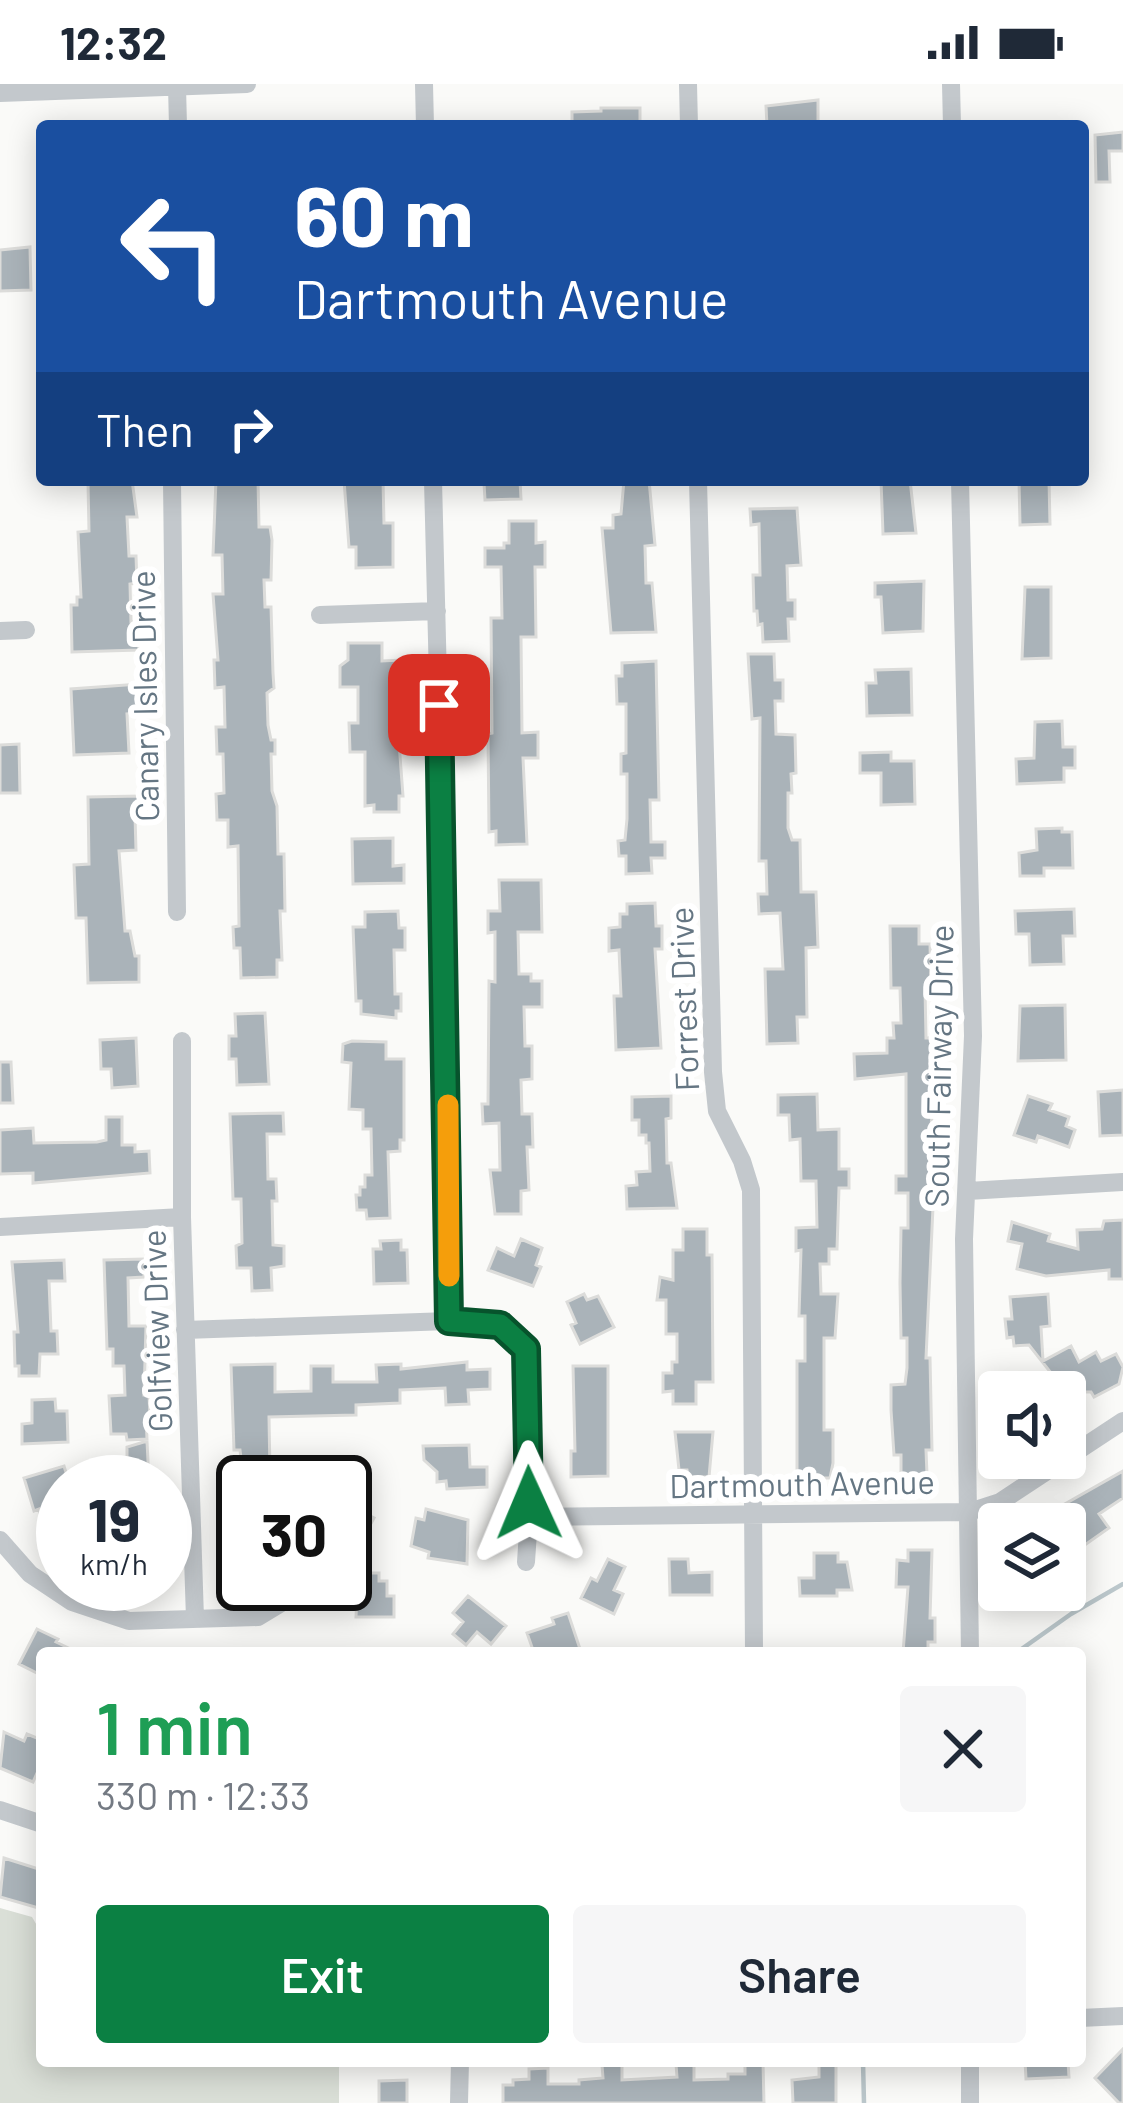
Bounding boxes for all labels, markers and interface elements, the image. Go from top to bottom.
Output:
text: 12:32 [60,15,167,69]
text: 60 m [294,163,474,264]
icon: left [96,168,252,324]
text: Dartmouth Avenue [294,265,729,330]
icon: right [218,396,284,462]
text: Then [96,402,194,456]
street label: Canary Isles Drive [122,570,166,822]
pin [388,654,490,756]
icon: arrive [406,672,472,738]
street label: Forrest Drive [660,906,706,1092]
street label: South Fairway Drive [916,924,960,1208]
street label: Golfview Drive [132,1229,180,1433]
map controls [978,1371,1086,1611]
button: sound [978,1371,1086,1479]
position arrow [466,1440,592,1566]
speed limit sign: 30 [216,1455,372,1611]
street label: Dartmouth Avenue [669,1461,935,1505]
text: 19 [87,1482,141,1554]
button: layers [978,1503,1086,1611]
text: km/h [80,1545,148,1581]
text: 1 min [96,1683,253,1769]
button: close [900,1686,1026,1812]
text: 330 m · 12:33 [96,1771,310,1818]
button: Exit [96,1905,549,2043]
button: Share [573,1905,1026,2043]

